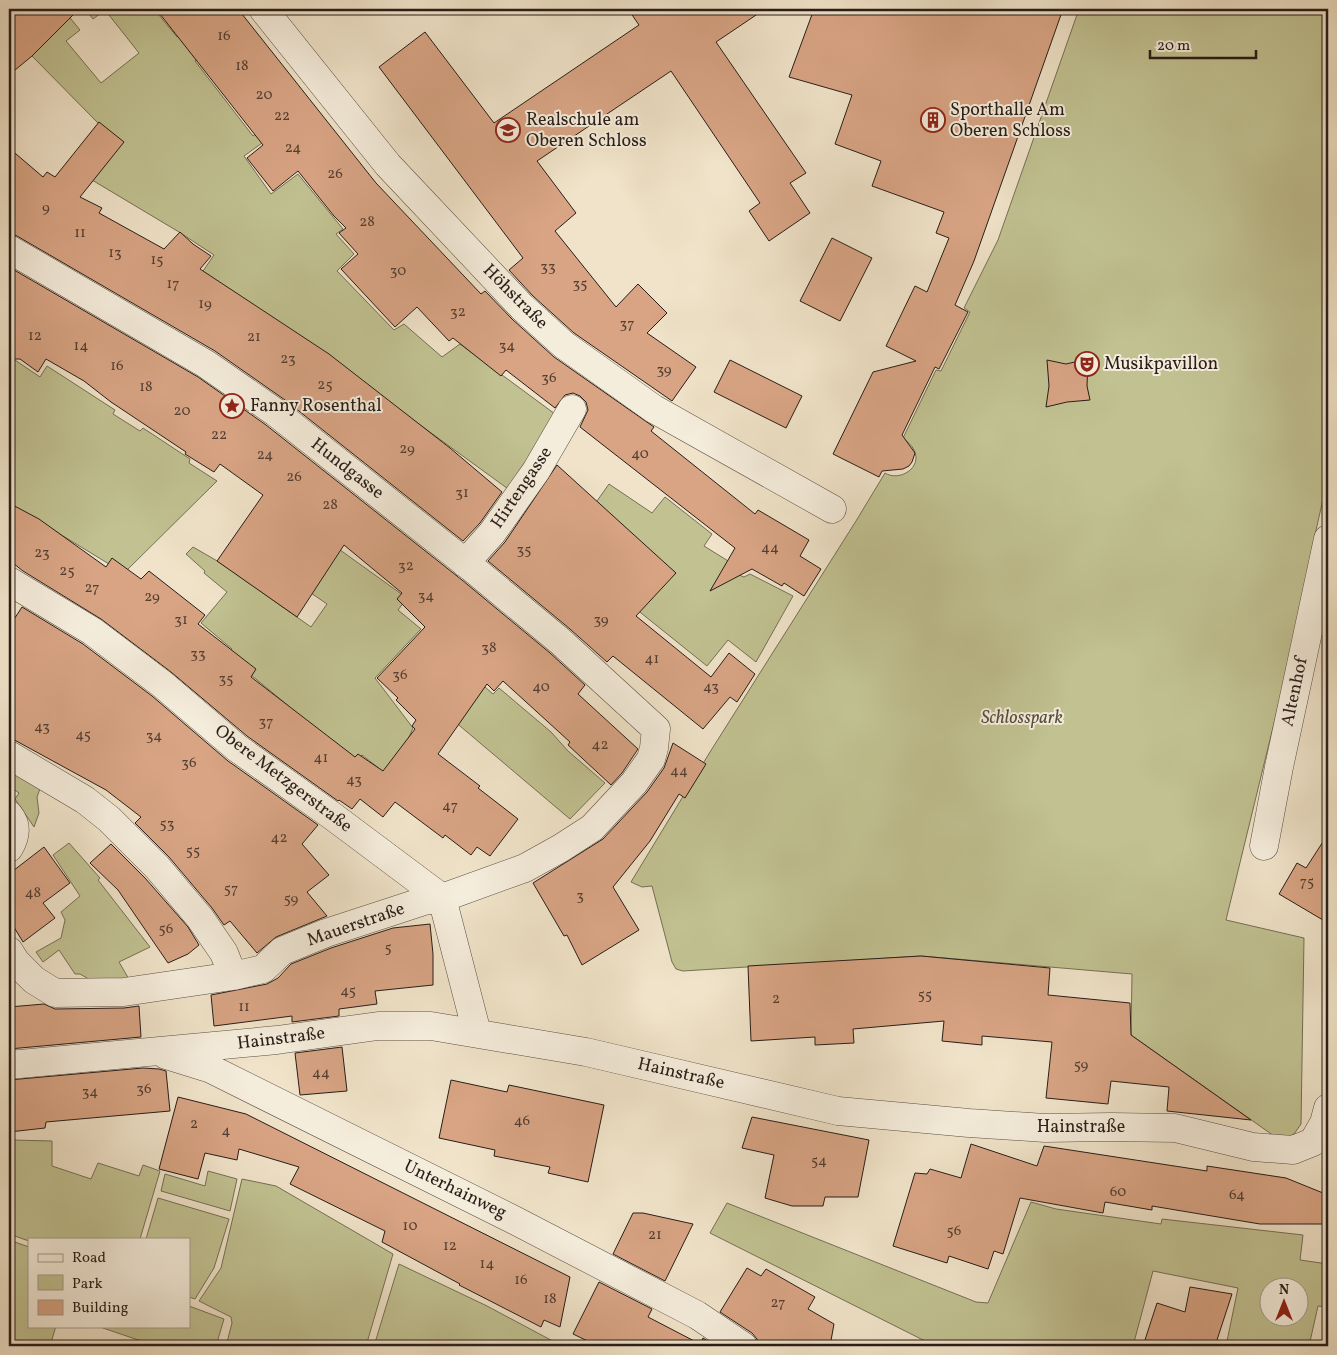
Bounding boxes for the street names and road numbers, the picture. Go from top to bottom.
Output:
street label: Höhstraße [477,259,553,335]
street label: Hundgasse [305,432,389,506]
street label: Hirtengasse [485,442,559,534]
street label: Altenhof [1276,653,1315,729]
street label: Obere Metzgerstraße [209,719,357,839]
street label: Mauerstraße [304,897,408,953]
street label: Hainstraße [236,1021,326,1057]
street label: Hainstraße [635,1052,727,1096]
street label: Hainstraße [1037,1115,1125,1140]
street label: Unterhainweg [399,1154,511,1226]

